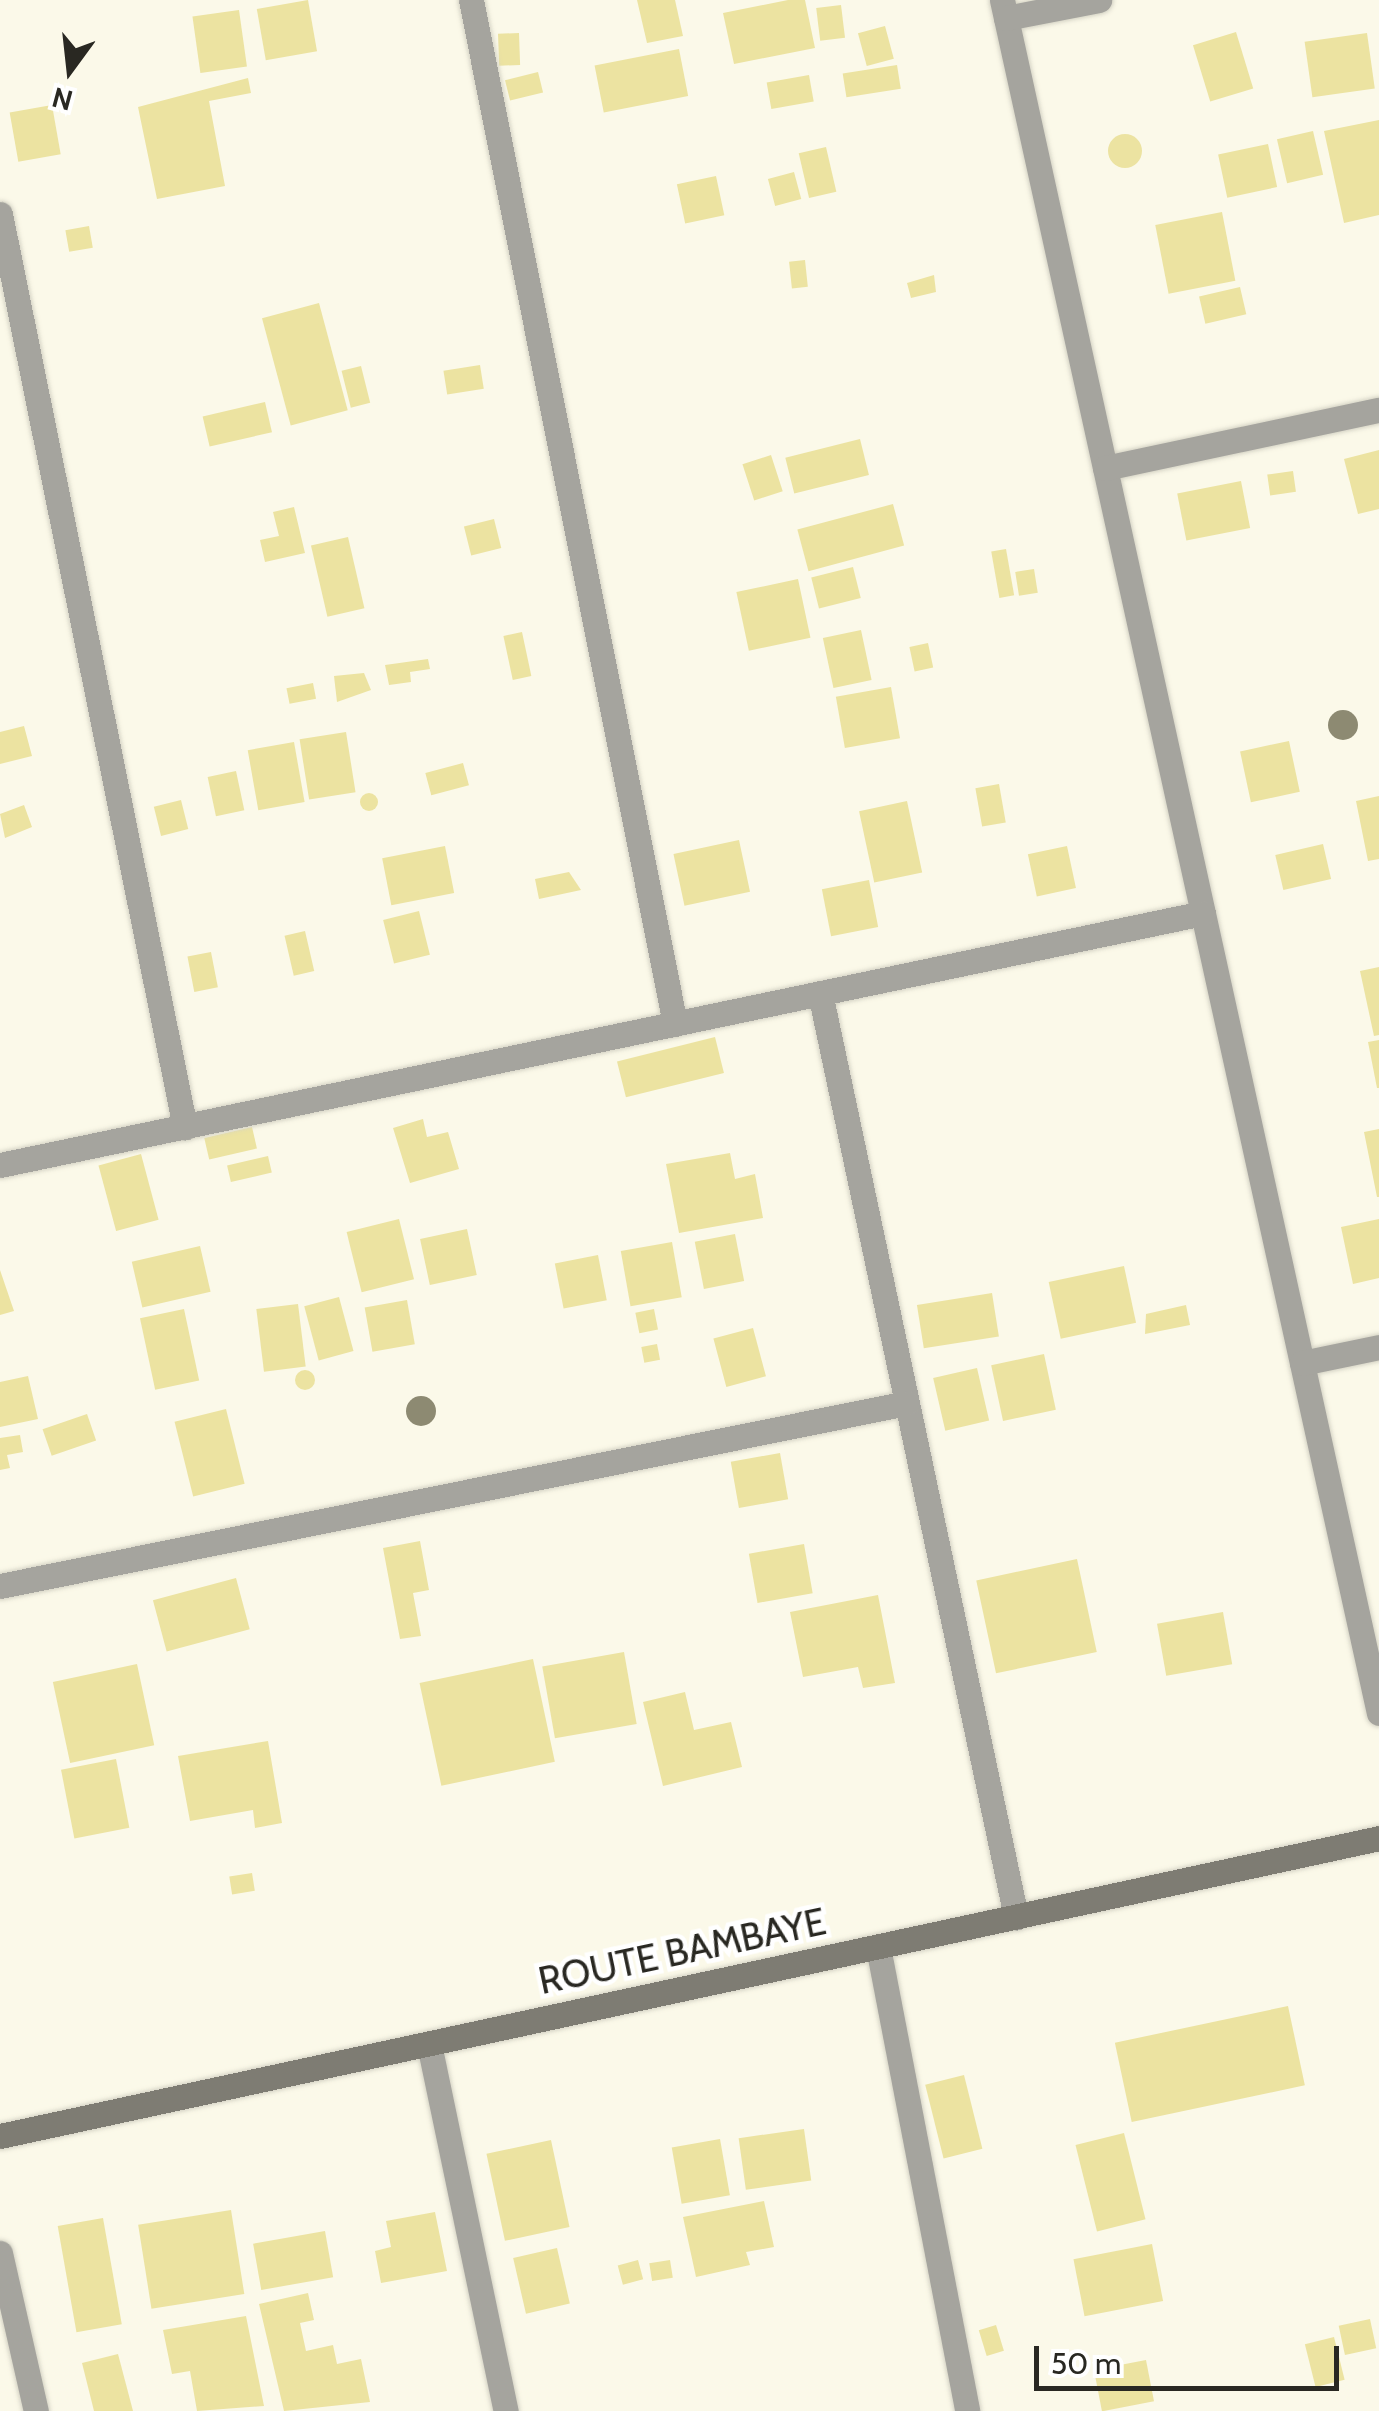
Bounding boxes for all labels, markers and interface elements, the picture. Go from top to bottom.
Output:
north arrow [20,20,120,120]
text: N [48,80,76,118]
street label: ROUTE BAMBAYE [534,1898,830,2004]
scale bar [1039,2326,1344,2388]
text: 50 m [1051,2345,1121,2382]

